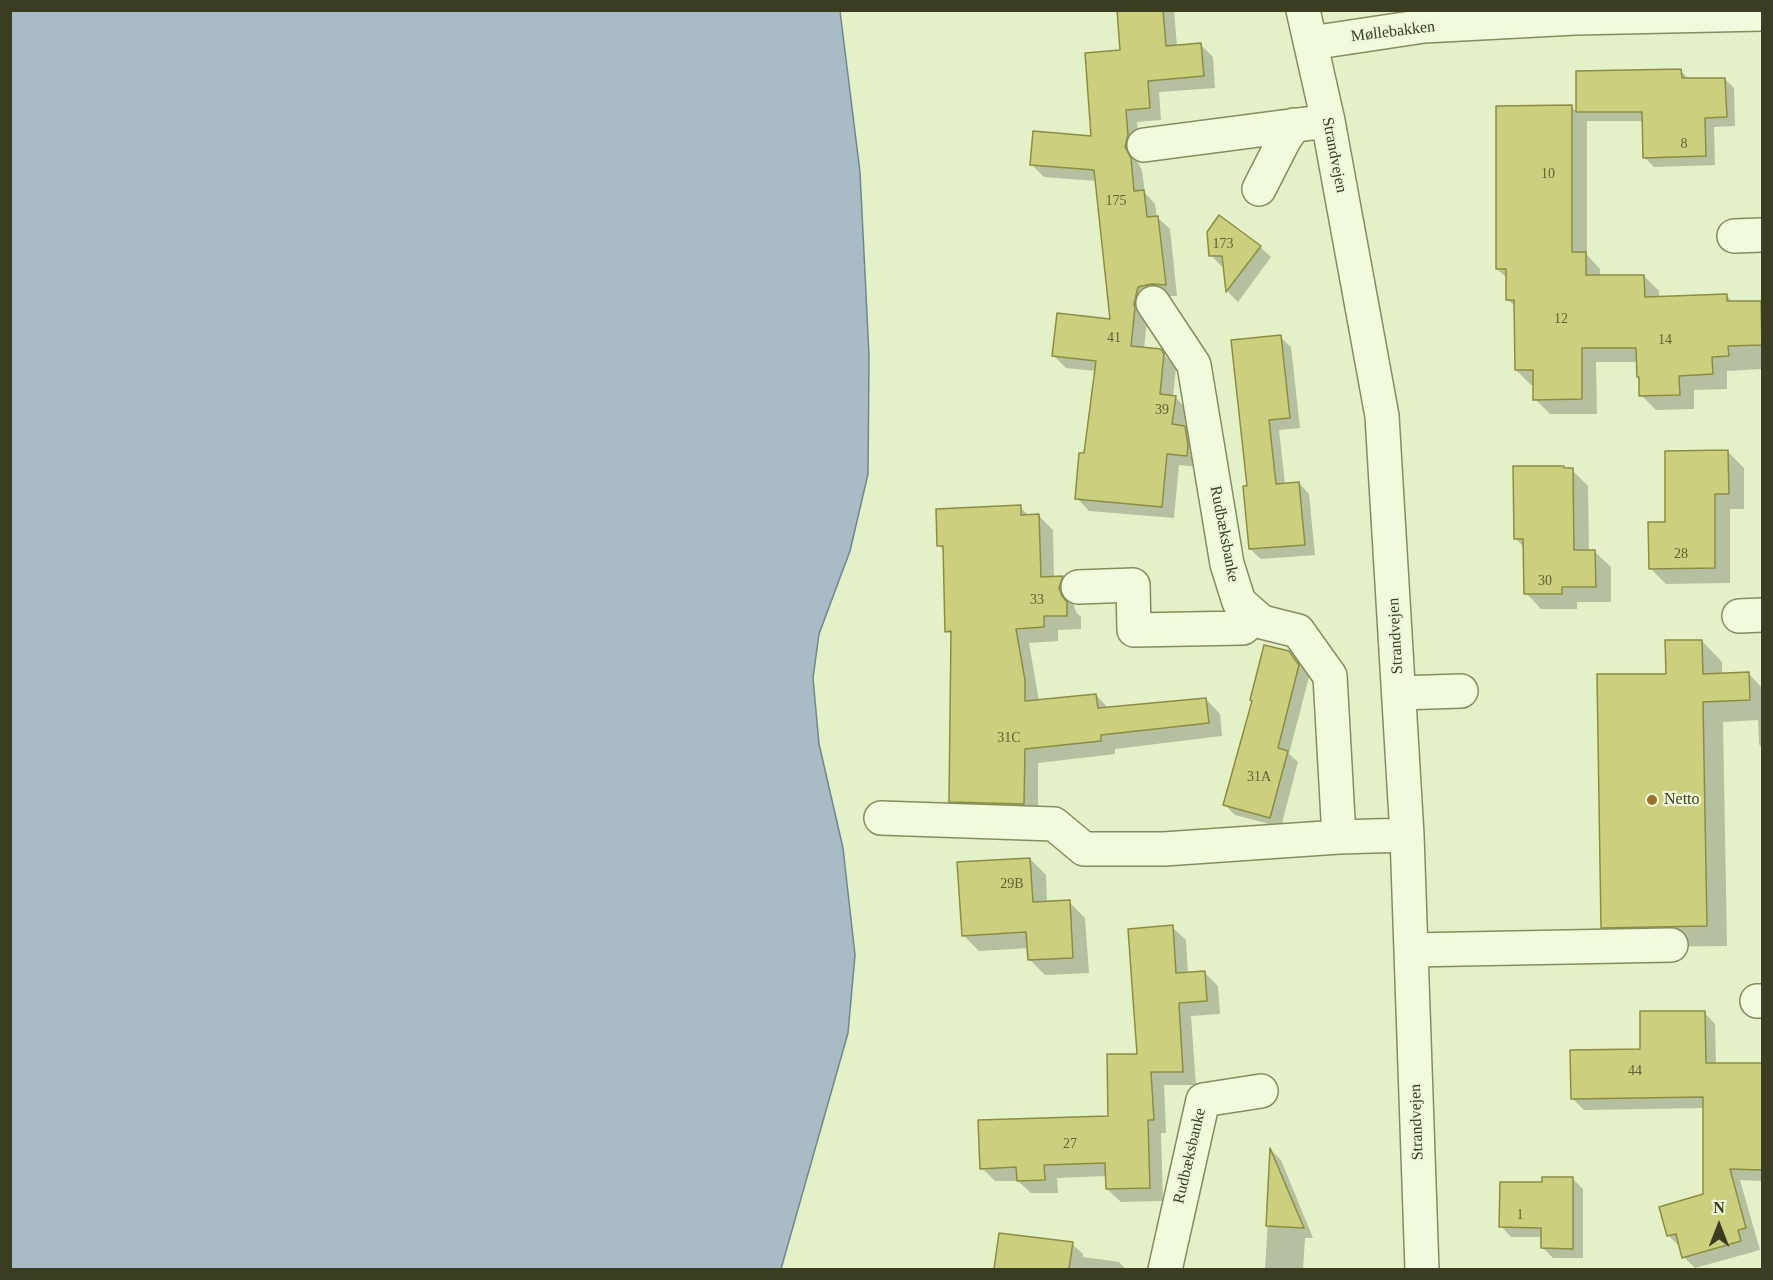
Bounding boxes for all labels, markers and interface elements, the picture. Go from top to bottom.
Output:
street label: Møllebakken [1350,17,1436,47]
street label: Strandvejen [1317,116,1351,194]
house number: 8 [1681,136,1688,152]
house number: 10 [1541,166,1555,182]
house number: 175 [1106,193,1126,209]
house number: 173 [1212,236,1234,252]
house number: 12 [1554,311,1568,327]
house number: 41 [1107,330,1121,346]
house number: 14 [1658,332,1672,348]
house number: 39 [1155,402,1169,418]
street label: Rudbæksbanke [1205,484,1243,584]
house number: 28 [1674,546,1688,562]
house number: 30 [1538,573,1552,589]
house number: 33 [1030,592,1044,608]
street label: Strandvejen [1384,597,1408,675]
house number: 31C [997,730,1021,746]
house number: 31A [1247,769,1271,785]
place label: Netto [1664,790,1700,810]
marker: Netto [1645,793,1659,807]
house number: 29B [1000,876,1024,892]
house number: 44 [1628,1063,1642,1079]
street label: Strandvejen [1406,1083,1428,1161]
street label: Rudbæksbanke [1170,1106,1210,1206]
house number: 27 [1063,1136,1077,1152]
north arrow [1689,1196,1749,1256]
text: N [1713,1199,1725,1216]
house number: 1 [1516,1207,1524,1223]

